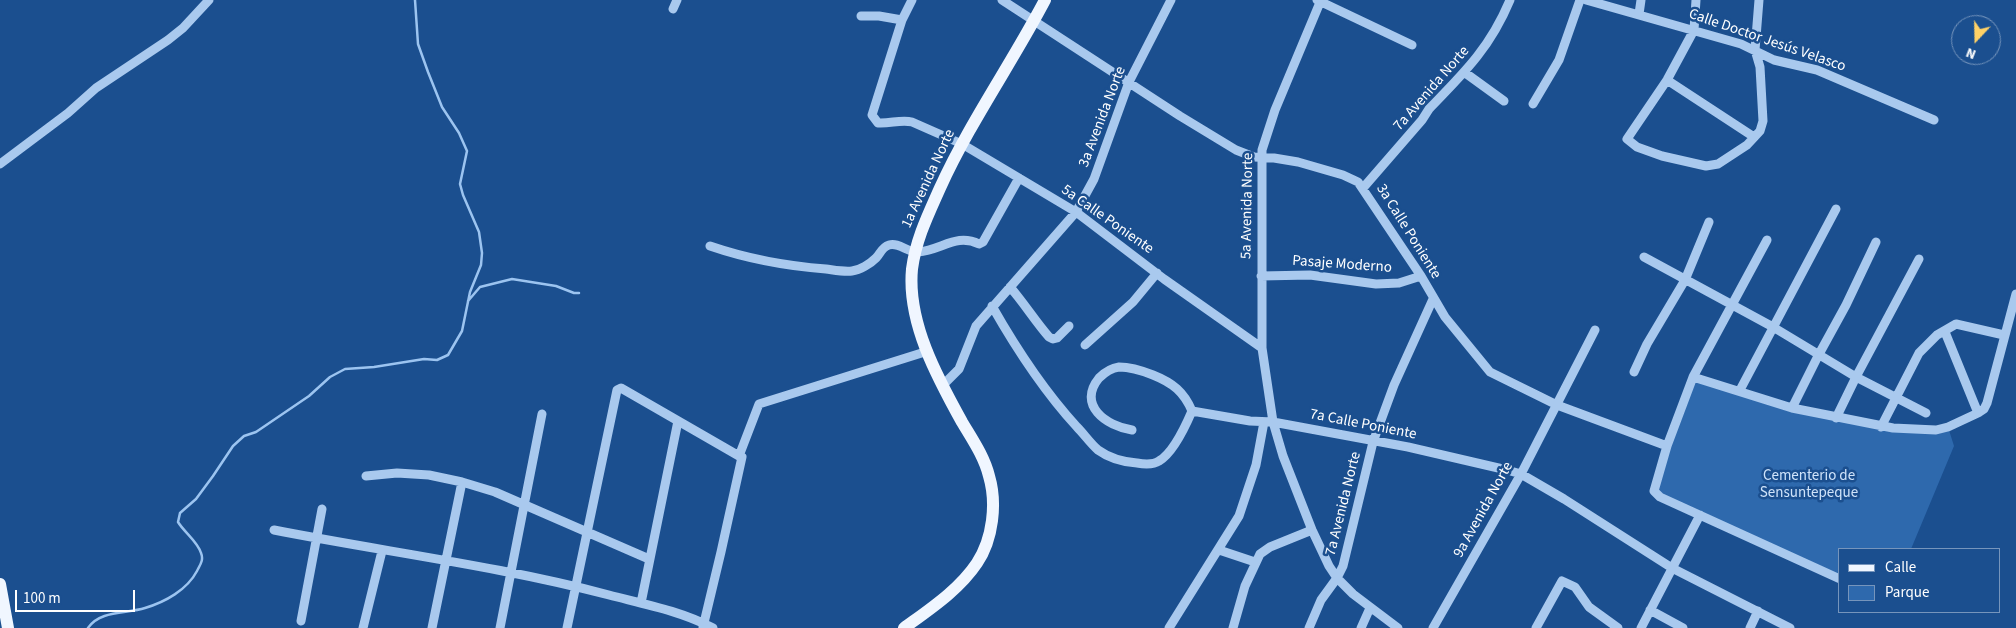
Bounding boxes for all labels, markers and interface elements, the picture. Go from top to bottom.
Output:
street label: Calle Doctor Jesús Velasco [1686,6,1848,76]
north arrow [1951,15,2001,65]
text: N [1963,42,1979,64]
street label: 7a Avenida Norte [1390,43,1474,135]
street label: 3a Avenida Norte [1076,64,1130,170]
street label: 1a Avenida Norte [898,127,960,231]
street label: 5a Avenida Norte [1238,153,1258,259]
street label: 3a Calle Poniente [1372,181,1444,283]
street label: 5a Calle Poniente [1057,182,1157,258]
street label: Pasaje Moderno [1292,253,1392,277]
street label: 7a Calle Poniente [1308,406,1418,444]
street label: 7a Avenida Norte [1322,450,1366,558]
street label: 9a Avenida Norte [1450,459,1518,561]
park label: Cementerio de Sensuntepeque [1760,468,1858,503]
legend [1838,548,2001,613]
text: Calle [1885,557,1916,578]
scale bar [18,580,138,612]
text: Parque [1885,582,1929,603]
text: 100 m [23,588,61,609]

